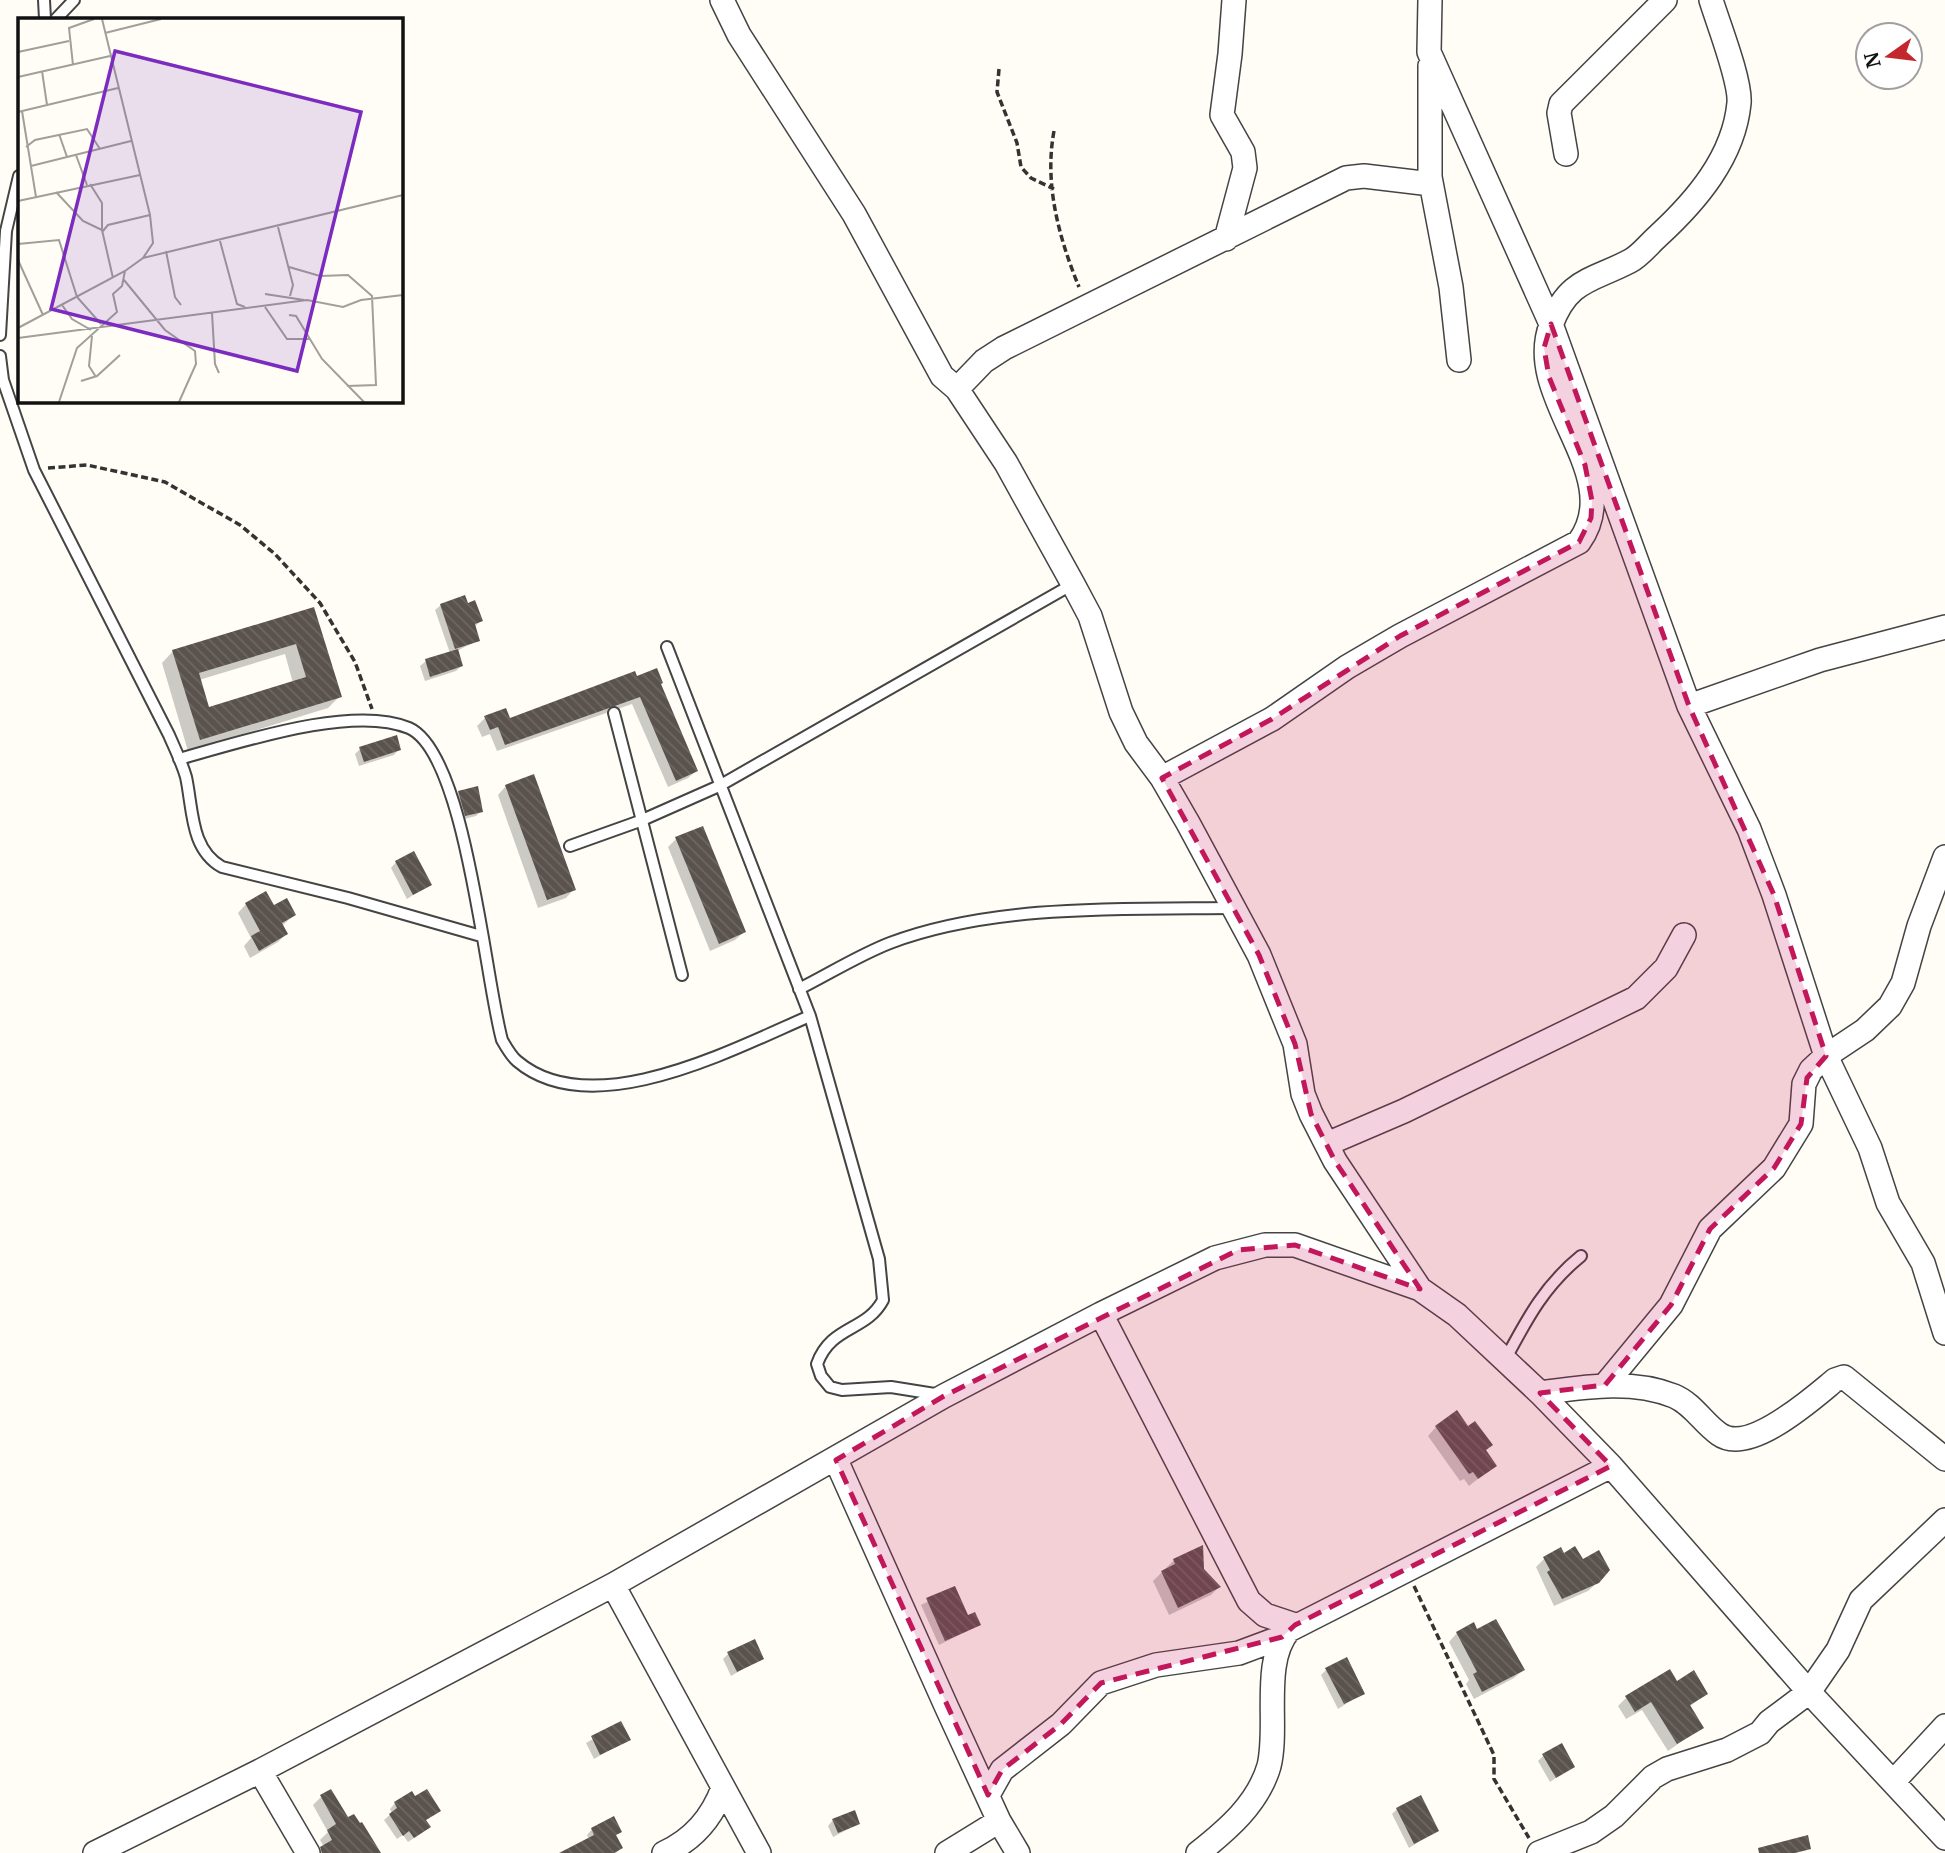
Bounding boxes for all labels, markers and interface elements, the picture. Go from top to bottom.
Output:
inset map [18,18,402,402]
north arrow [1854,21,1924,91]
text: N [1859,50,1886,70]

